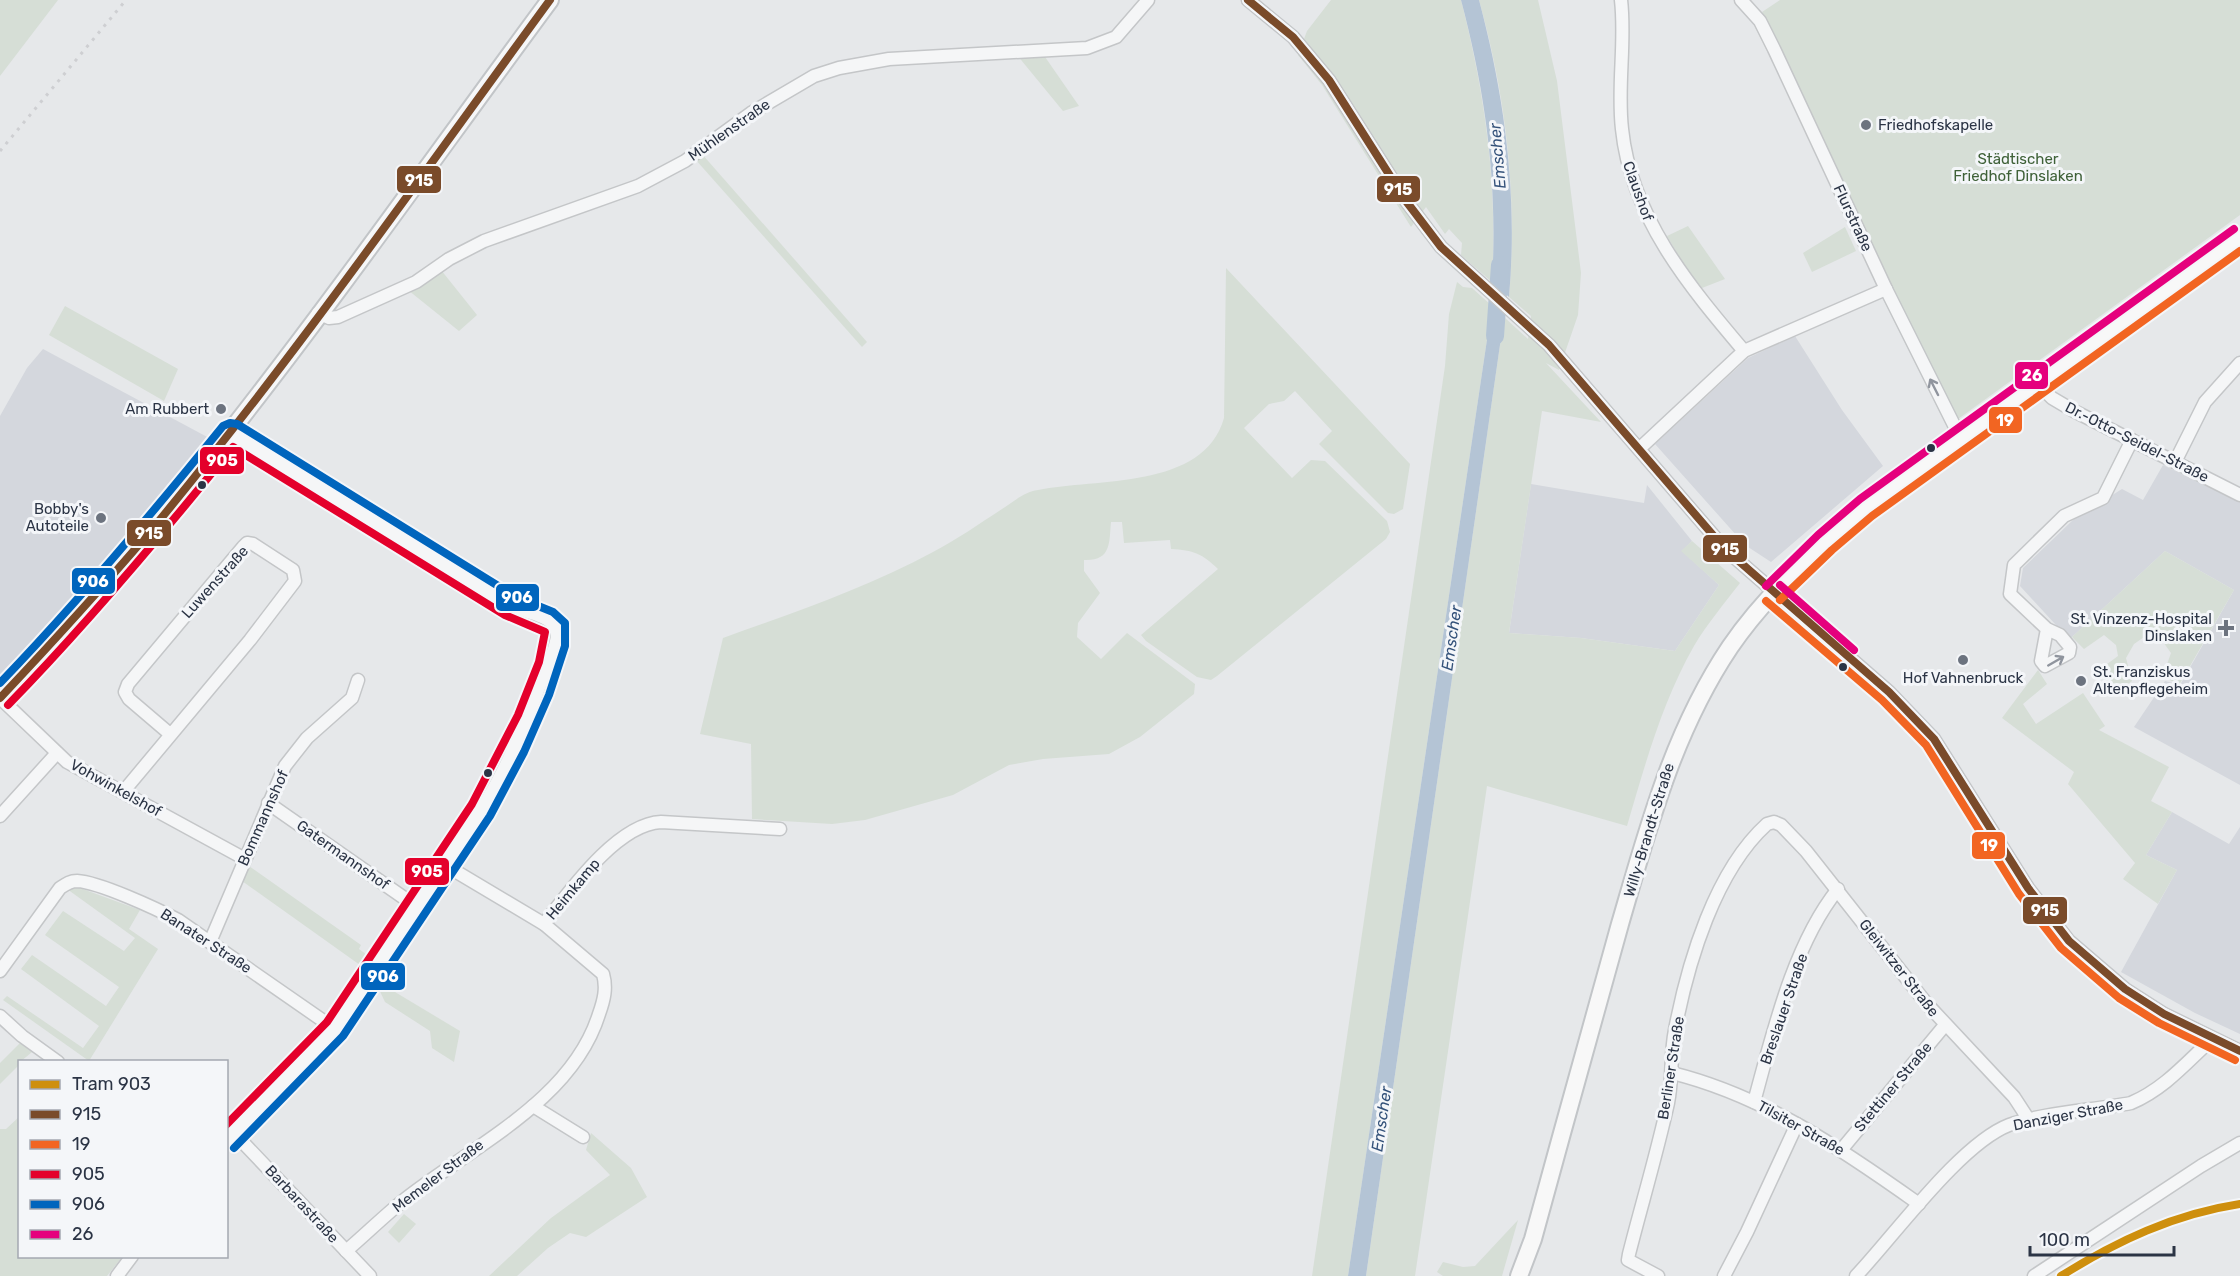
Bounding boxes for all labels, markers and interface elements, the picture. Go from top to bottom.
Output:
street label: Mühlenstraße [685,95,773,165]
place label: Friedhofskapelle [1878,116,1993,134]
marker: Friedhofskapelle [1859,118,1873,132]
water label: Emscher [1485,122,1510,190]
park label: Städtischer Friedhof Dinslaken [1953,150,2083,185]
street label: Claushof [1619,159,1657,223]
line badge: 915 [396,165,442,194]
text: 915 [405,171,433,190]
line badge: 915 [1376,175,1421,203]
text: 915 [1384,180,1412,199]
street label: Flurstraße [1830,182,1876,254]
line badge: 26 [2014,361,2049,390]
text: 26 [2022,366,2042,385]
one-way arrow [1928,378,1939,396]
street label: Dr.-Otto-Seidel-Straße [2062,398,2212,486]
place label: Am Rubbert [125,400,209,418]
marker: Am Rubbert [214,402,228,416]
line badge: 19 [1988,406,2023,434]
text: 19 [1996,411,2014,430]
unlabelled marker [1925,442,1937,454]
line badge: 905 [199,446,245,475]
text: 905 [206,451,238,470]
unlabelled marker [196,479,208,491]
place label: Bobby's Autoteile [26,500,89,535]
marker: Bobby's Autoteile [94,511,108,525]
line badge: 915 [126,519,172,547]
text: 915 [135,524,163,543]
line badge: 915 [1702,534,1748,563]
text: 915 [1711,540,1739,559]
street label: Luwenstraße [178,542,252,622]
line badge: 906 [71,567,116,595]
text: 906 [77,572,109,591]
line badge: 906 [495,583,540,612]
text: 906 [501,588,533,607]
water label: Emscher [1438,603,1466,672]
place label: St. Vinzenz-Hospital Dinslaken [2070,610,2212,645]
marker: St. Vinzenz-Hospital Dinslaken [2217,619,2235,637]
marker: Hof Vahnenbruck [1956,653,1970,667]
one-way arrow [2047,654,2064,666]
unlabelled marker [1837,661,1849,673]
place label: St. Franziskus Altenpflegeheim [2093,663,2208,698]
place label: Hof Vahnenbruck [1903,669,2024,687]
marker: St. Franziskus Altenpflegeheim [2074,674,2088,688]
street label: Vohwinkelshof [67,755,165,821]
street label: Willy-Brandt-Straße [1620,761,1678,899]
street label: Bommannshof [234,767,292,869]
unlabelled marker [482,767,494,779]
street label: Gatermannshof [293,816,393,894]
line badge: 19 [1971,831,2006,860]
text: 19 [1980,836,1998,855]
street label: Heimkamp [542,855,604,923]
line badge: 905 [404,857,450,886]
text: 905 [411,862,443,881]
line badge: 915 [2022,896,2068,925]
text: 915 [2031,901,2059,920]
street label: Banater Straße [157,905,255,977]
street label: Gleiwitzer Straße [1855,916,1943,1020]
street label: Breslauer Straße [1757,951,1811,1067]
line badge: 906 [360,962,406,991]
text: 906 [367,967,399,986]
street label: Berliner Straße [1654,1015,1688,1121]
street label: Stettiner Straße [1850,1038,1936,1136]
legend [18,1060,228,1258]
text: Tram 903 [72,1073,151,1095]
water label: Emscher [1368,1084,1396,1153]
street label: Danziger Straße [2011,1096,2125,1134]
street label: Tilsiter Straße [1754,1097,1848,1159]
text: 915 [72,1103,101,1125]
text: 19 [72,1133,90,1155]
street label: Memeler Straße [389,1136,487,1216]
street label: Barbarastraße [261,1161,343,1247]
text: 905 [72,1163,105,1185]
text: 906 [72,1193,105,1215]
scale bar [2030,1219,2174,1257]
text: 26 [72,1223,94,1245]
text: 100 m [2039,1229,2090,1251]

